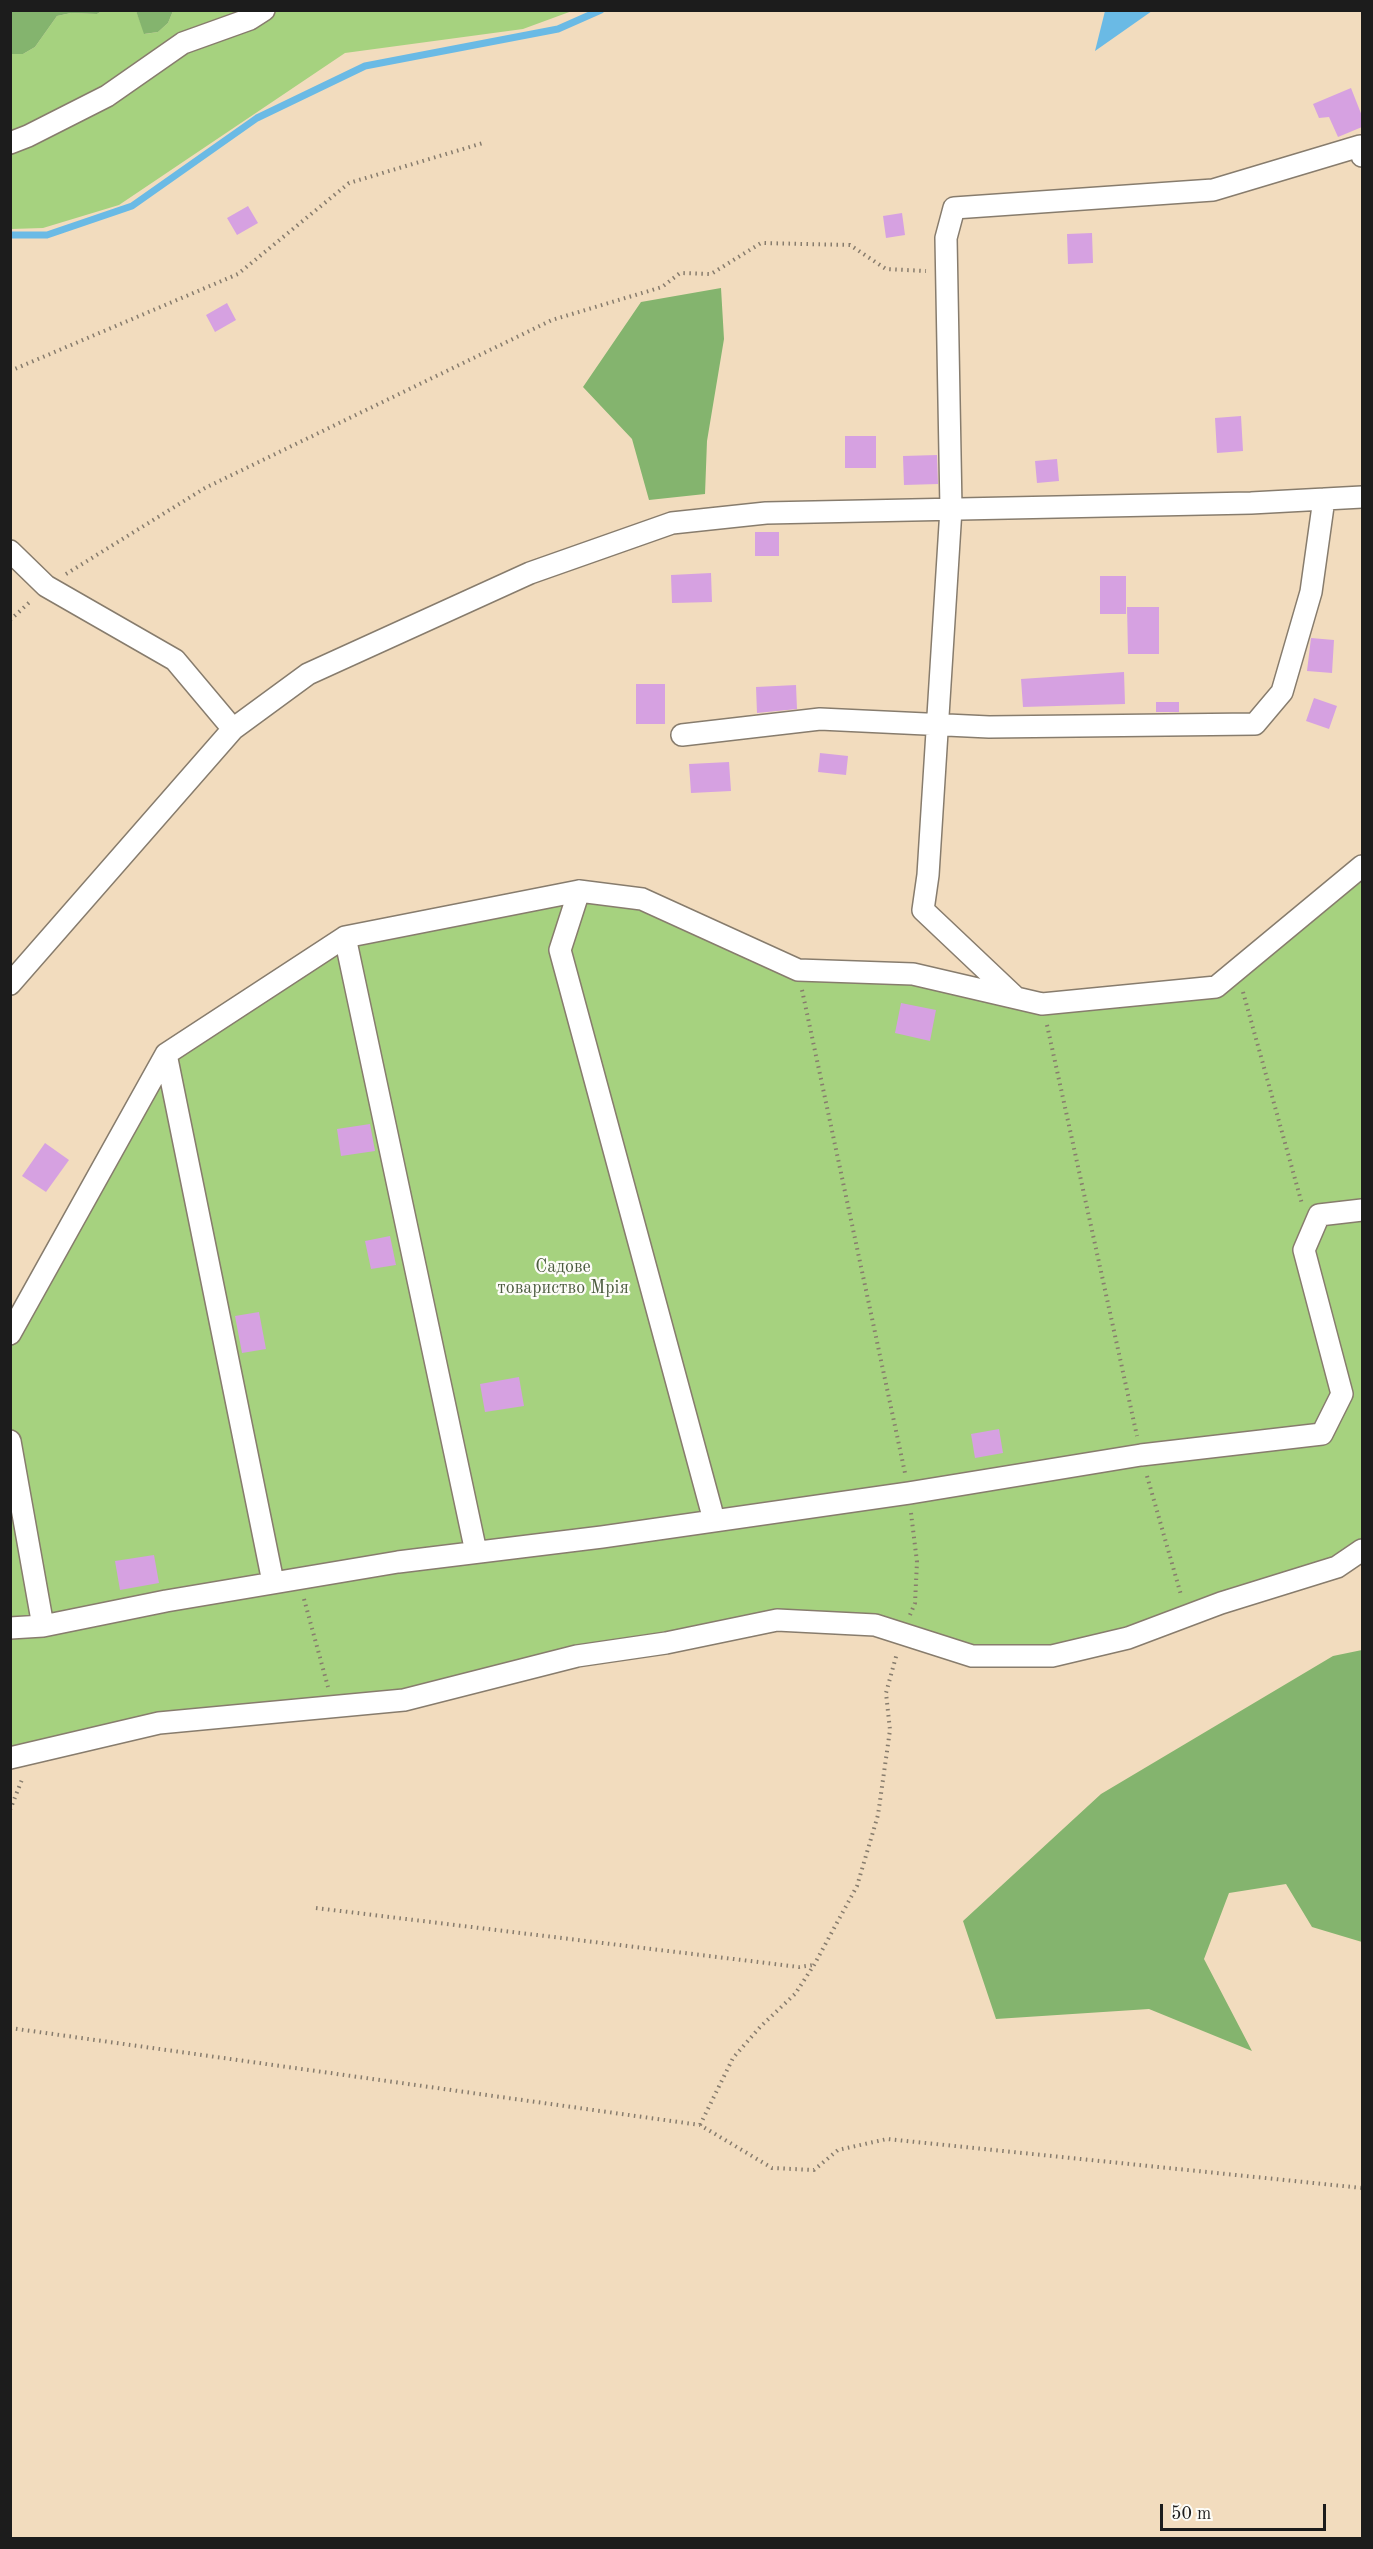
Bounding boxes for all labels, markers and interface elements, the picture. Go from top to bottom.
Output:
park label: Садове товариство Мрія [497,1256,629,1298]
scale bar [1163,2492,1330,2530]
text: 50 m [1171,2505,1211,2523]

